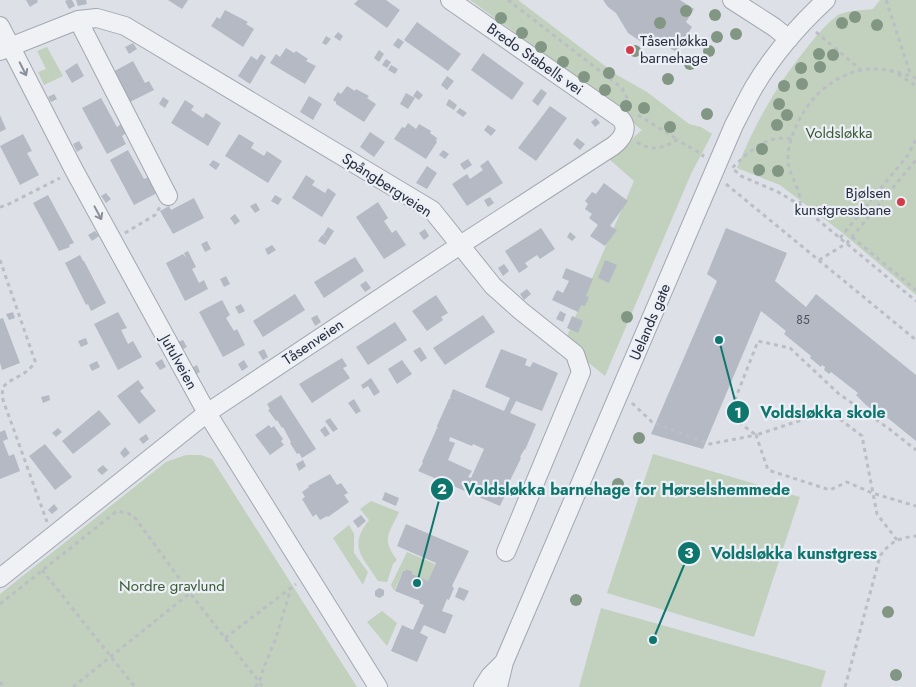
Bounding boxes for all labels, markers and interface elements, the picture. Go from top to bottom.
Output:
street label: Bredo Stabells vei [482,18,588,100]
place label: Tåsenløkka barnehage [640,30,708,69]
marker: Tåsenløkka barnehage [624,44,636,56]
one-way arrow [18,62,28,77]
park label: Voldsløkka [806,122,873,144]
street label: Spångbergveien [337,148,437,222]
place label: Bjølsen kunstgressbane [795,182,891,221]
marker: Bjølsen kunstgressbane [895,196,907,208]
one-way arrow [93,206,103,221]
street label: Uelands gate [624,280,676,364]
house number: 85 [796,311,810,329]
street label: Tåsenveien [278,313,348,371]
street label: Jutulveien [154,329,203,394]
callout: Voldsløkka skole [725,397,896,428]
text: Voldsløkka skole [759,401,886,424]
text: 1 [734,402,742,424]
callout: Voldsløkka barnehage for Hørselshemmede [429,474,800,505]
text: 2 [437,478,447,500]
text: Voldsløkka barnehage for Hørselshemmede [463,478,790,501]
callout: Voldsløkka kunstgress [676,538,887,569]
text: 3 [684,542,694,564]
text: Voldsløkka kunstgress [710,542,877,565]
park label: Nordre gravlund [119,575,225,597]

